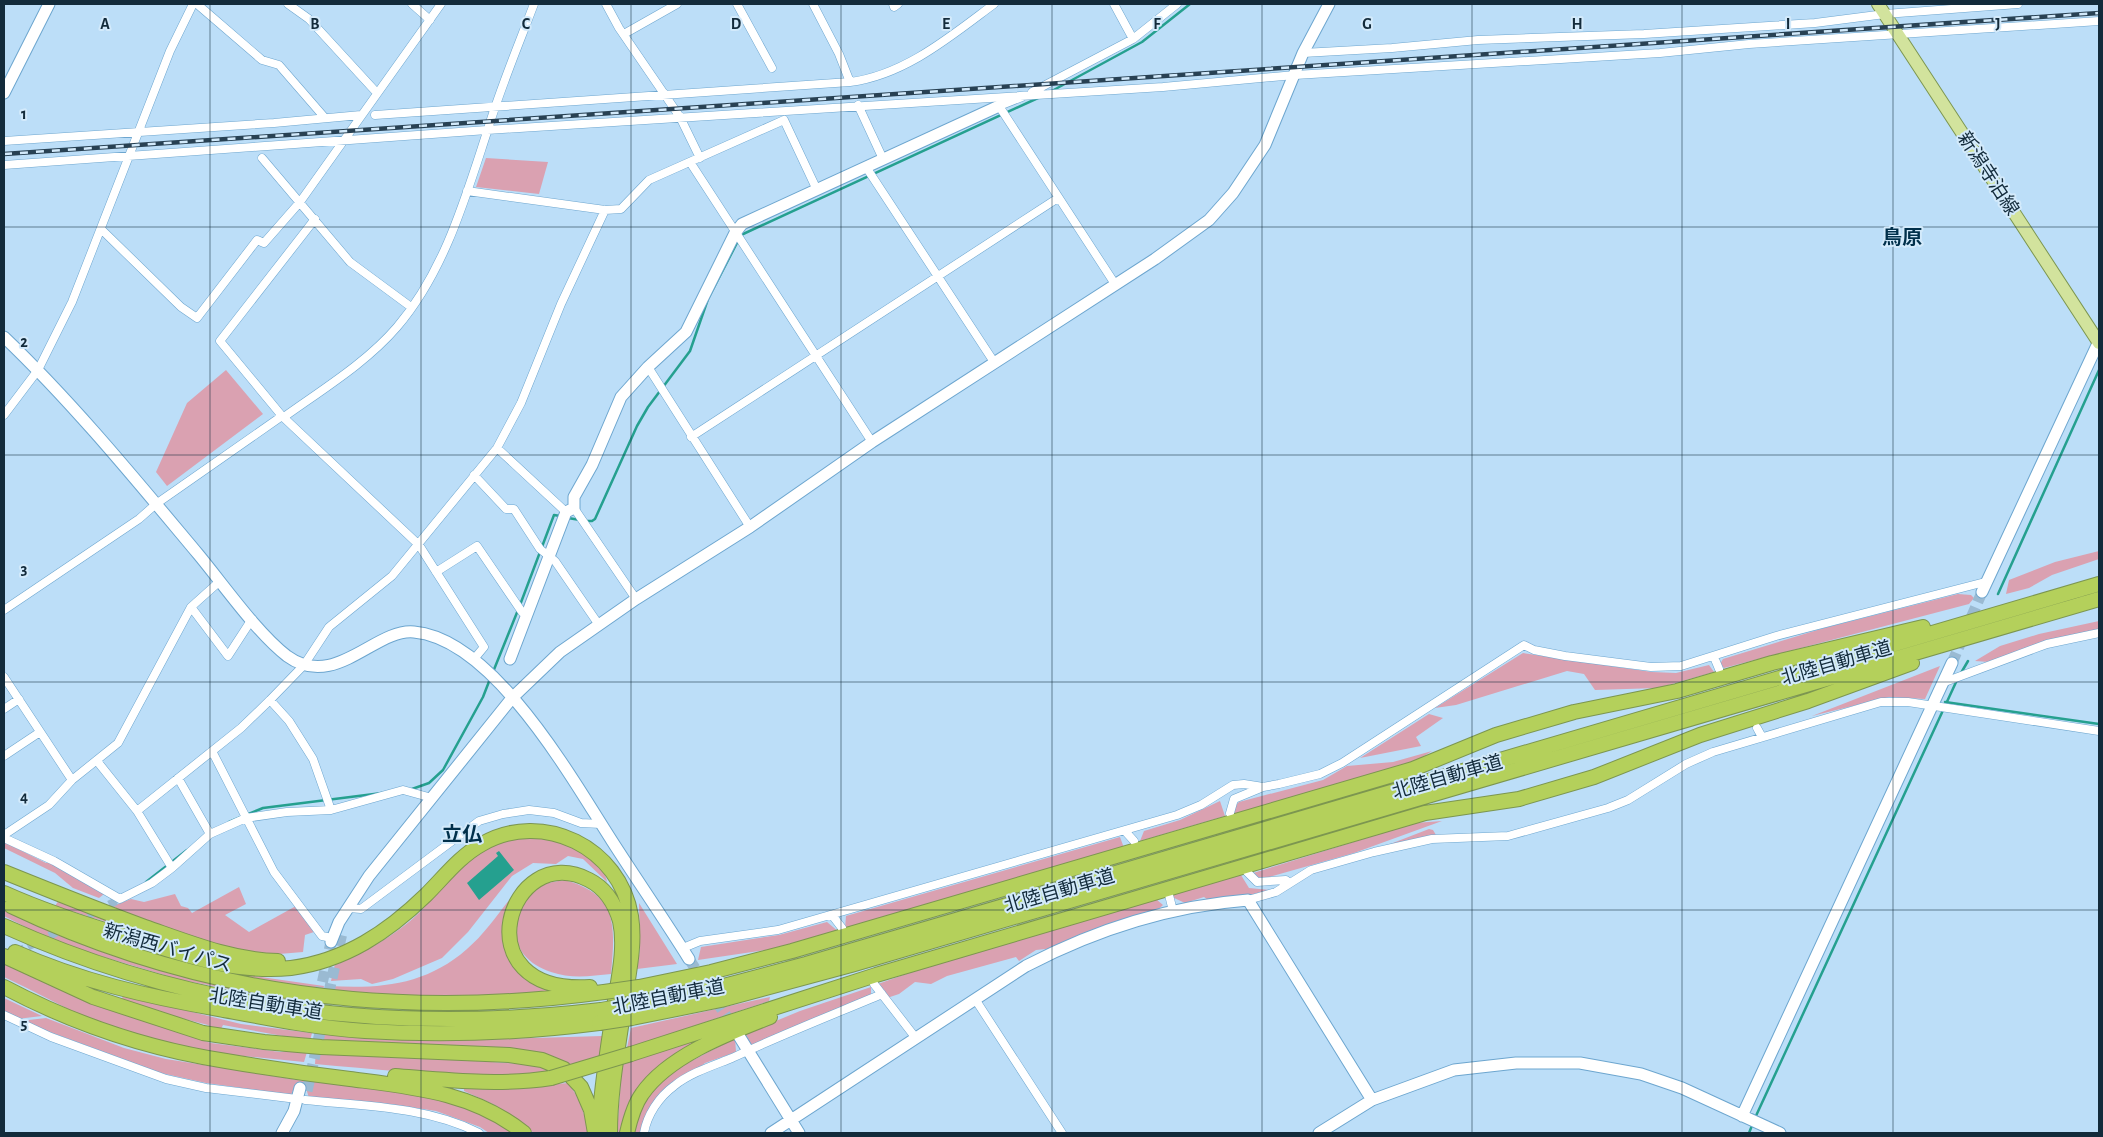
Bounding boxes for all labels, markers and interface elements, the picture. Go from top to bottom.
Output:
text: A [100,16,110,32]
text: B [310,16,320,32]
text: C [522,16,531,32]
text: D [731,16,742,32]
text: E [942,16,950,32]
text: F [1153,16,1161,32]
text: G [1362,16,1372,32]
text: H [1571,16,1583,32]
text: I [1786,16,1790,32]
text: J [1995,16,2001,32]
text: 1 [21,106,27,122]
street label: 新潟寺泊線 [1954,128,2023,219]
district label: 鳥原 [1882,226,1922,248]
text: 2 [20,334,28,350]
text: 3 [21,561,28,577]
street label: 北陸自動車道 [1779,638,1894,688]
street label: 北陸自動車道 [1390,752,1505,802]
text: 4 [20,789,28,805]
district label: 立仏 [442,824,482,845]
street label: 北陸自動車道 [1002,866,1117,916]
street label: 新潟西バイパス [101,919,235,976]
street label: 北陸自動車道 [610,976,726,1018]
street label: 北陸自動車道 [208,985,324,1023]
text: 5 [21,1016,28,1032]

